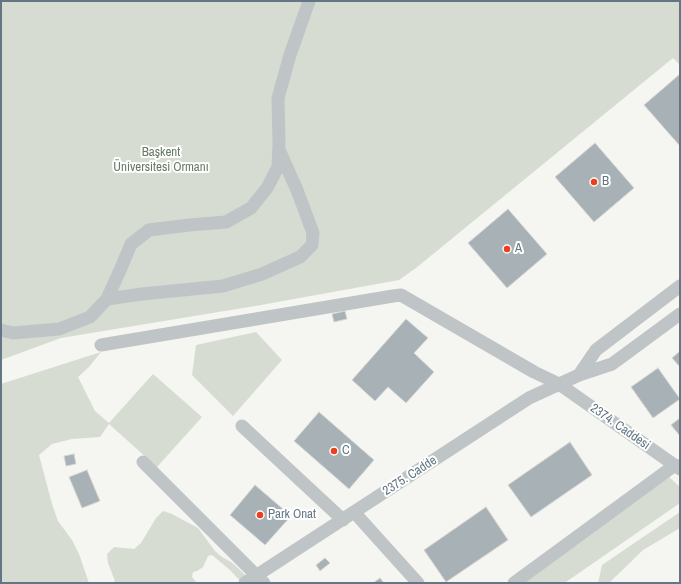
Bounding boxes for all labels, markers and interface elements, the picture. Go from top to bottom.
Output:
park label: Başkent Üniversitesi Ormanı [113,145,209,176]
place label: B [602,174,609,190]
marker: B [589,177,599,187]
place label: A [515,241,522,257]
marker: A [502,244,512,254]
street label: 2374. Caddesi [587,401,653,453]
place label: C [342,443,350,459]
marker: C [329,446,339,456]
street label: 2375. Cadde [380,453,440,499]
place label: Park Onat [268,507,316,523]
marker: Park Onat [255,510,265,520]

